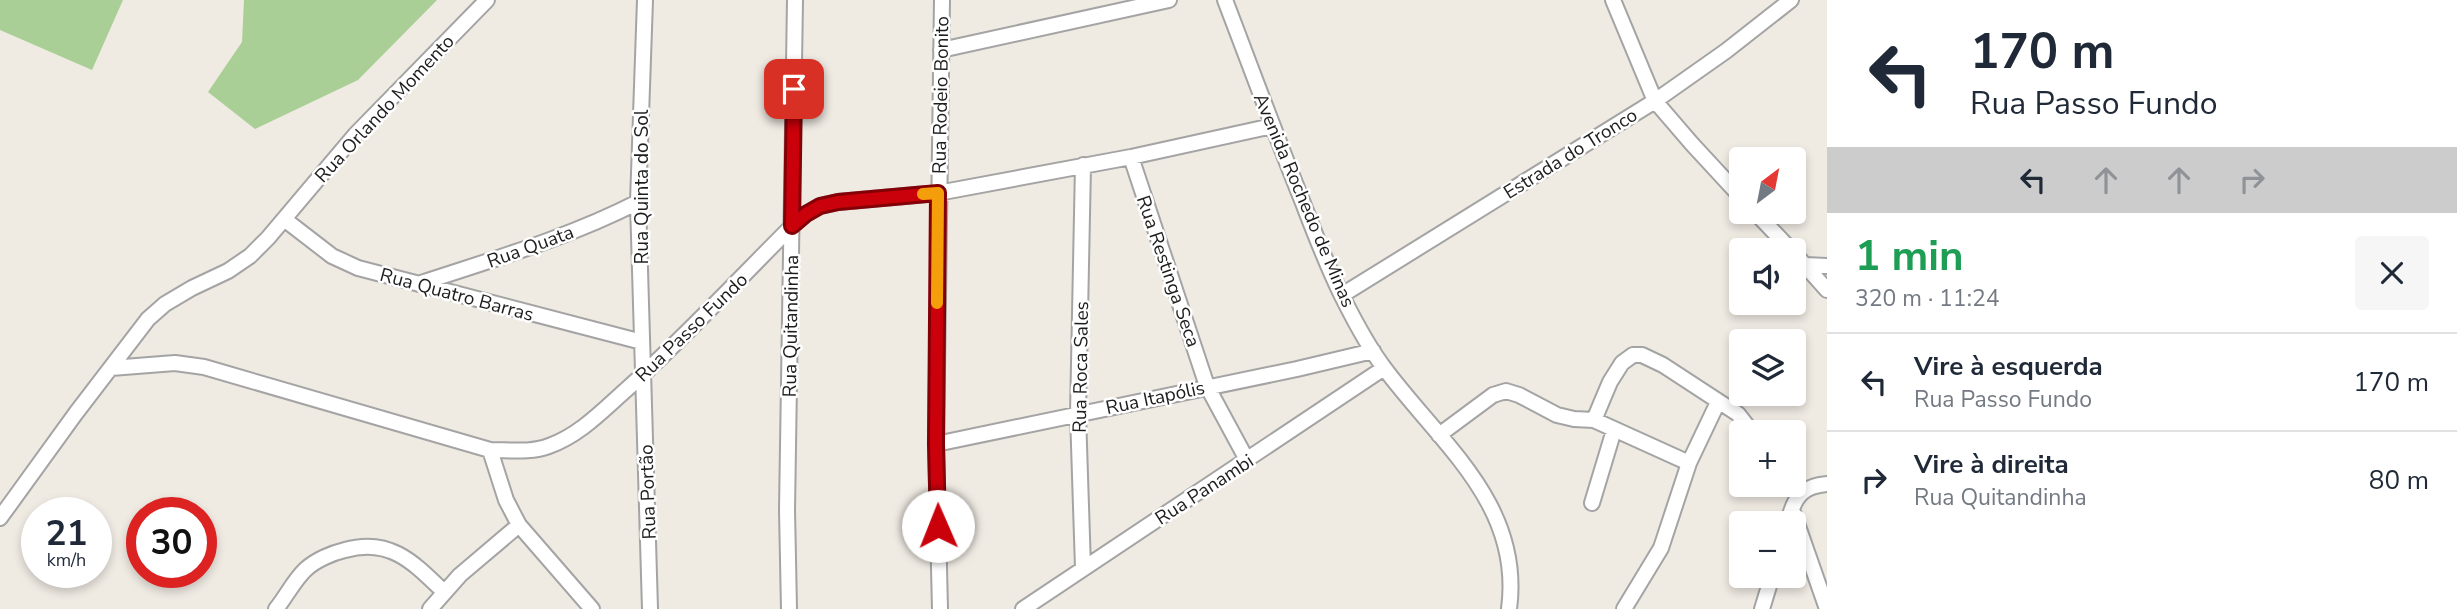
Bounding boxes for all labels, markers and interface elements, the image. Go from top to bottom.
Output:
street label: Rua Rodeio Bonito [927,16,955,174]
text: 170 m [1970,18,2114,85]
icon: left [1855,28,1946,119]
street label: Rua Orlando Momento [309,29,460,188]
pin [764,59,824,119]
icon: arrive [775,70,813,108]
text: Rua Passo Fundo [1970,82,2218,125]
street label: Avenida Rochedo de Minas [1247,89,1361,311]
street label: Estrada do Tronco [1499,102,1642,205]
street label: Rua Quinta do Sol [629,109,655,264]
north arrow [1729,147,1806,224]
map controls [1729,147,1806,588]
icon: left [2014,161,2052,199]
icon: ahead [2087,161,2125,199]
icon: ahead [2160,161,2198,199]
icon: right [2233,161,2271,199]
street label: Rua Restinga Seca [1130,192,1206,350]
street label: Rua Quata [483,219,577,275]
text: 1 min [1855,228,1964,285]
button: close [2355,236,2429,310]
button: sound [1729,238,1806,315]
street label: Rua Quitandinha [777,254,805,398]
street label: Rua Quatro Barras [377,262,536,328]
street label: Rua Passo Fundo [630,267,754,388]
text: 320 m · 11:24 [1855,283,2000,314]
street label: Rua Roca Sales [1067,301,1095,433]
button: layers [1729,329,1806,406]
text: Vire à esquerda [1914,349,2103,384]
icon: left [1855,363,1893,401]
text: 170 m [2353,365,2429,400]
street label: Rua Itapólis [1103,375,1207,421]
text: Rua Passo Fundo [1914,384,2092,415]
button: + [1729,420,1806,497]
street label: Rua Portão [633,444,663,540]
text: Vire à direita [1914,447,2069,482]
street label: Rua Panambi [1150,448,1259,531]
icon: right [1855,461,1893,499]
text: 80 m [2369,463,2429,498]
text: Rua Quitandinha [1914,482,2087,513]
position arrow [901,489,975,563]
speed limit sign: 30 [126,497,217,588]
text: 21 [45,510,88,557]
button: − [1729,511,1806,588]
text: km/h [47,548,86,572]

